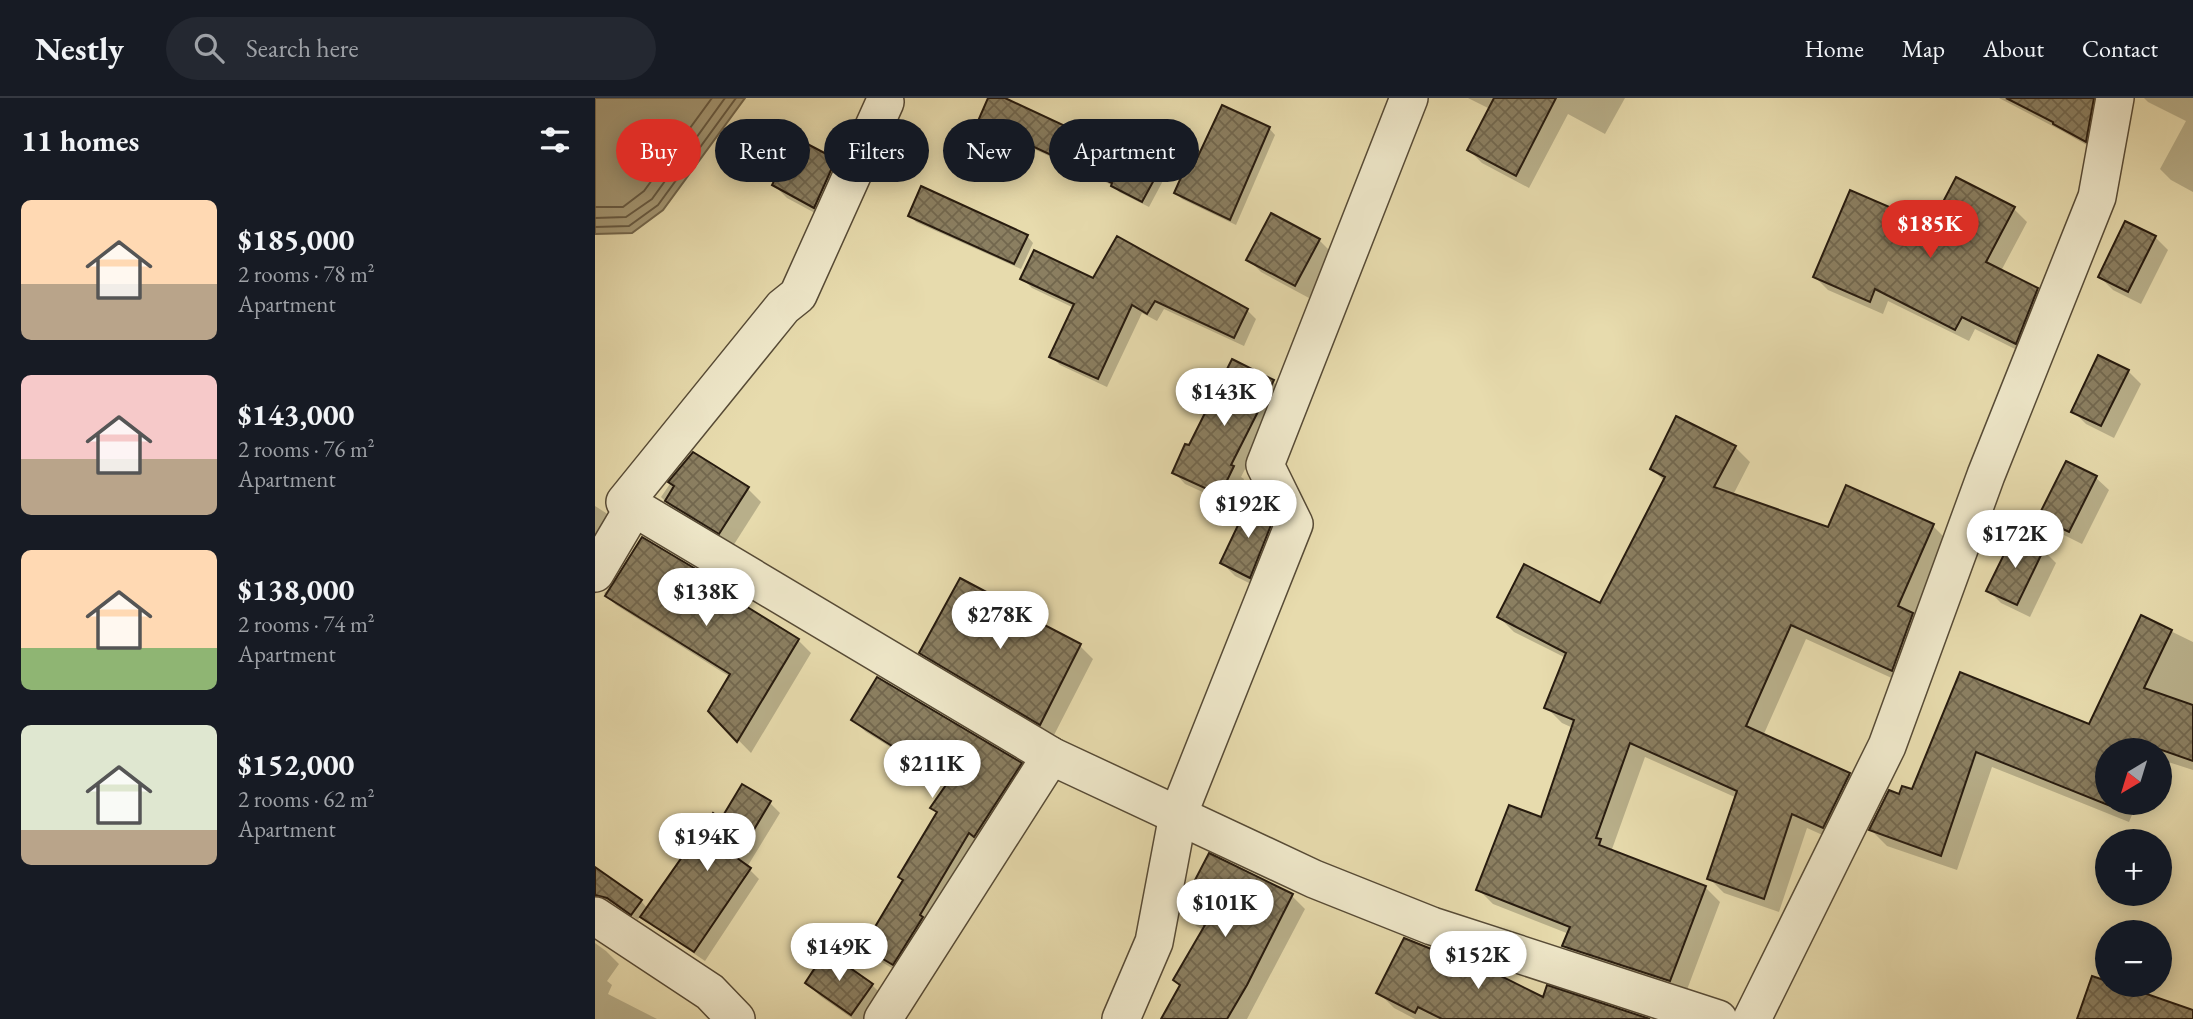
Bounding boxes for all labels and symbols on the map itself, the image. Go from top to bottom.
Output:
pin: $185K [1881,200,1979,260]
pin: $143K [1175,368,1273,428]
pin: $192K [1199,480,1297,540]
pin: $172K [1966,510,2064,570]
pin: $138K [657,568,755,628]
pin: $278K [951,592,1049,651]
north arrow [2095,738,2172,816]
pin: $211K [883,740,981,800]
pin: $194K [658,814,756,873]
pin: $101K [1176,880,1274,939]
pin: $149K [790,924,888,983]
pin: $152K [1429,932,1527,991]

